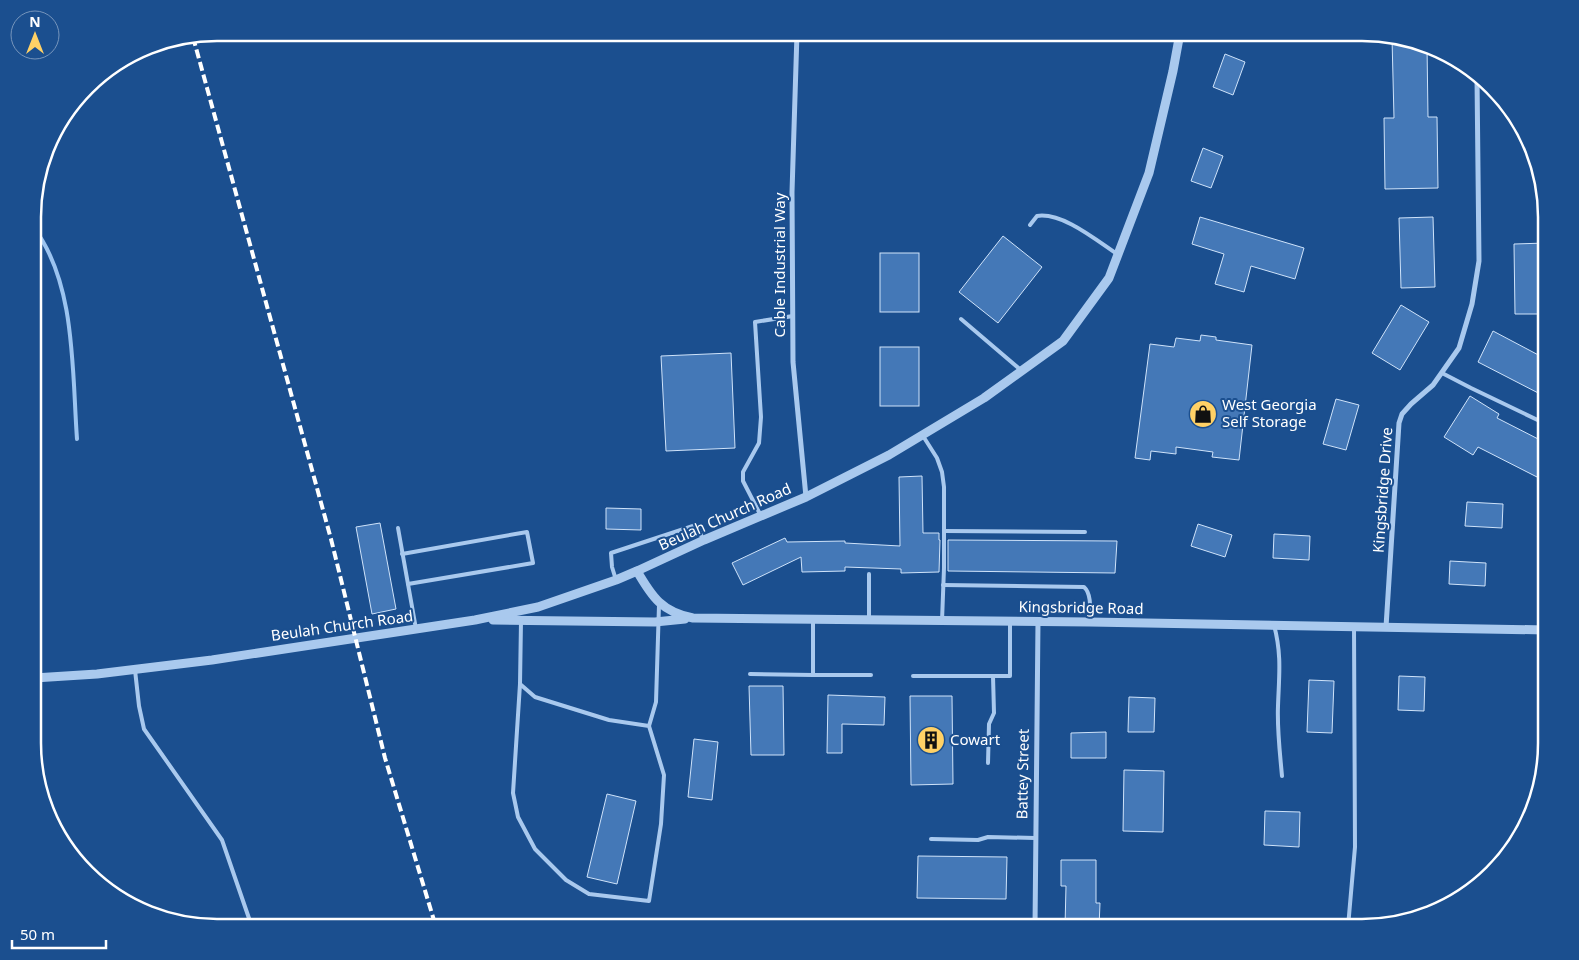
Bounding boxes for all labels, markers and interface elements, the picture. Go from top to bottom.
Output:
north arrow [10,10,60,60]
text: N [29,12,41,31]
street label: Cable Industrial Way [769,192,789,337]
place label: West Georgia Self Storage [1222,394,1317,431]
shop icon: West Georgia Self Storage [1188,399,1218,429]
street label: Kingsbridge Drive [1368,426,1396,553]
street label: Beulah Church Road [655,478,794,554]
street label: Kingsbridge Road [1018,596,1144,618]
street label: Beulah Church Road [270,605,414,645]
building icon: Cowart [916,725,946,755]
street label: Battey Street [1011,728,1033,819]
place label: Cowart [950,729,1001,749]
scale bar [12,918,106,950]
text: 50 m [20,924,55,944]

